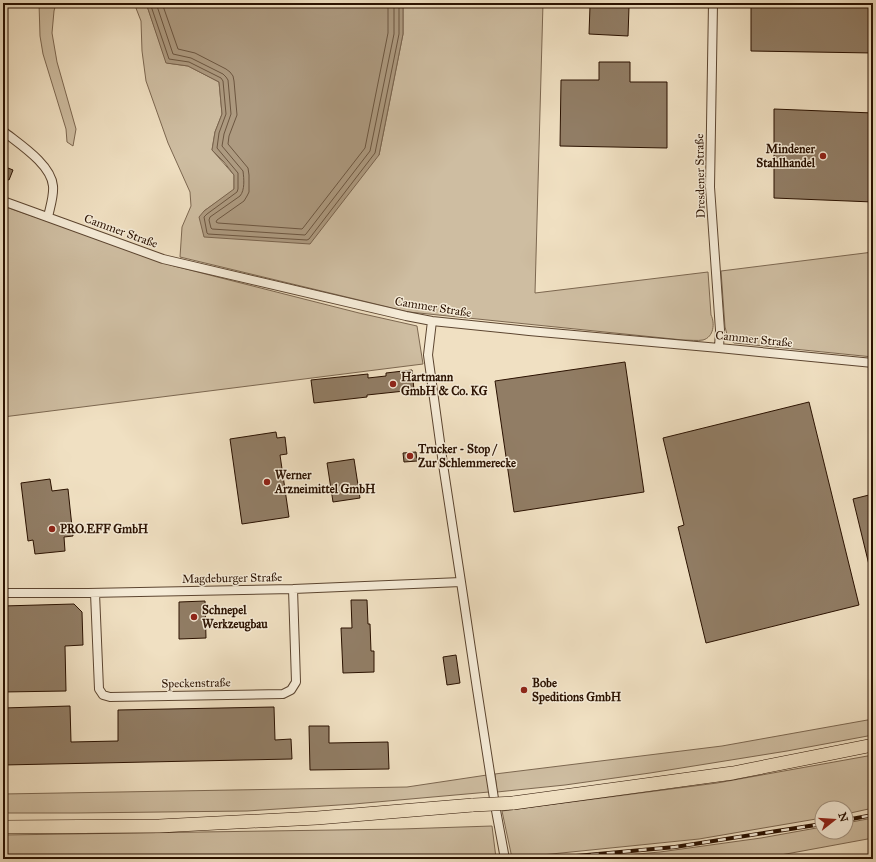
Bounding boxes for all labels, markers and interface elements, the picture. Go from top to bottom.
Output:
street label: Dresdener Straße [692,133,708,219]
place label: Mindener Stahlhandel [756,142,816,170]
marker: Mindener Stahlhandel [818,151,828,161]
street label: Cammer Straße [82,211,160,251]
street label: Cammer Straße [394,294,472,320]
street label: Cammer Straße [715,328,793,350]
place label: Hartmann GmbH & Co. KG [401,370,488,398]
marker: Hartmann GmbH & Co. KG [388,379,398,389]
place label: Trucker - Stop / Zur Schlemmerecke [417,442,516,470]
marker: Trucker - Stop / Zur Schlemmerecke [405,451,415,461]
place label: Werner Arzneimittel GmbH [274,468,376,496]
marker: Werner Arzneimittel GmbH [262,477,272,487]
place label: PRO.EFF GmbH [60,522,149,536]
marker: PRO.EFF GmbH [47,524,57,534]
street label: Magdeburger Straße [182,570,282,587]
place label: Schnepel Werkzeugbau [202,603,268,632]
marker: Schnepel Werkzeugbau [189,612,199,622]
street label: Speckenstraße [161,675,231,691]
place label: Bobe Speditions GmbH [532,676,622,705]
marker: Bobe Speditions GmbH [519,685,529,695]
north arrow [814,800,854,840]
text: N [836,811,851,824]

